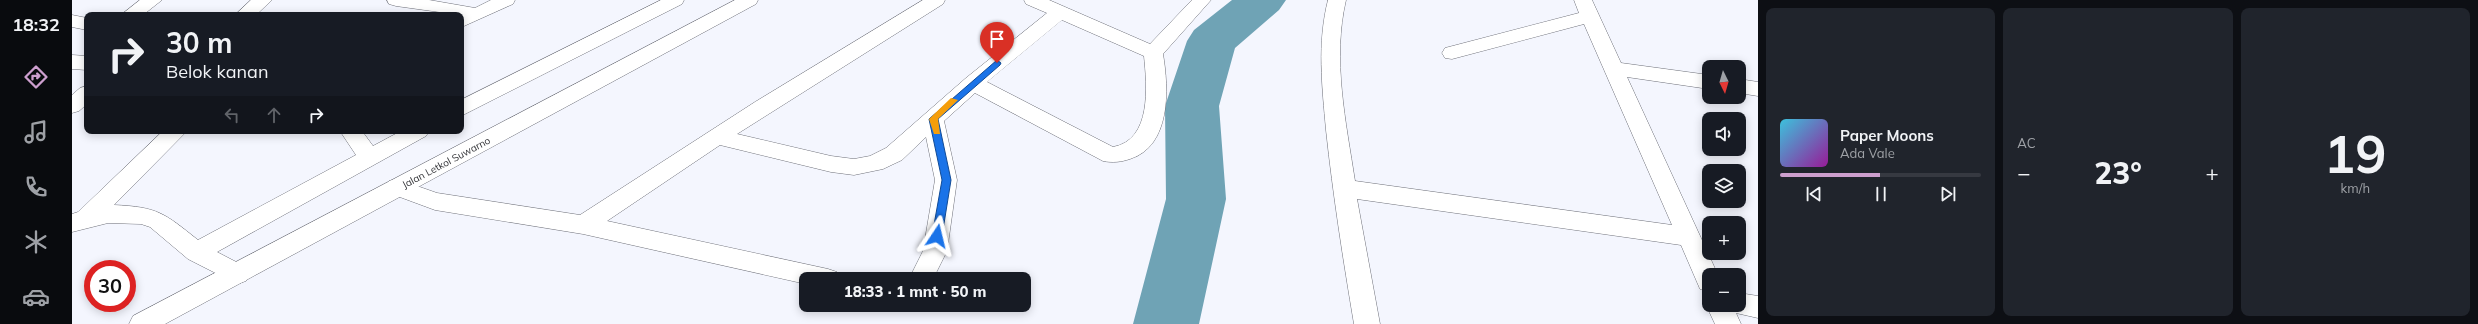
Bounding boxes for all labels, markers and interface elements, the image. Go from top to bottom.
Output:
text: 18:32 [12,13,60,36]
pin [980,22,1014,63]
text: 30 m [166,25,232,60]
icon: right [100,28,152,80]
icon: arrive [986,28,1008,50]
text: Belok kanan [166,60,268,83]
north arrow [1702,60,1746,104]
map controls [1702,60,1746,312]
icon: directions [22,63,50,91]
icon: left [221,104,243,126]
icon: ahead [263,104,285,126]
icon: right [305,104,327,126]
button: sound [1702,112,1746,156]
icon: music [22,118,50,146]
text: 19 [2324,121,2387,186]
text: Paper Moons [1840,126,1934,145]
street label: Jalan Letkol Suwarno [400,134,493,191]
text: AC [2017,135,2036,151]
text: Ada Vale [1840,145,1895,161]
text: 23° [2094,154,2142,192]
text: − [2017,159,2031,187]
text: + [2205,159,2219,187]
button: layers [1702,164,1746,208]
icon: phone [22,173,50,201]
text: km/h [2341,180,2370,196]
icon: previous [1803,183,1825,205]
icon: pause [1870,183,1892,205]
icon: next [1937,183,1959,205]
position arrow [916,215,958,257]
button: + [1702,216,1746,260]
icon: climate [22,228,50,256]
speed limit sign: 30 [84,260,136,312]
button: − [1702,268,1746,312]
text: 18:33 · 1 mnt · 50 m [844,282,986,301]
icon: car [22,283,50,311]

